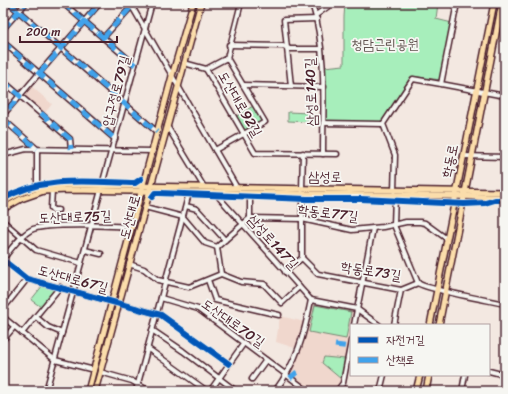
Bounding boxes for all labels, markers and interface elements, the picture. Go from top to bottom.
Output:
scale bar [20,18,117,44]
text: 200 m [26,21,60,43]
park label: 청담근린공원 [351,32,419,57]
street label: 압구정로79길 [94,52,138,129]
street label: 삼성로140길 [297,57,325,127]
street label: 도산대로92길 [211,66,269,142]
street label: 학동로 [434,142,466,180]
street label: 삼성로 [308,164,342,190]
street label: 도산대로 [112,192,148,242]
street label: 학동로77길 [296,197,361,229]
street label: 도산대로75길 [38,203,113,231]
street label: 삼성로147길 [241,208,305,276]
street label: 학동로73길 [339,254,404,288]
street label: 도산대로67길 [35,258,112,301]
street label: 도산대로70길 [196,292,271,355]
legend [350,324,490,376]
text: 자전거길 [386,329,425,351]
text: 산책로 [386,349,415,371]

